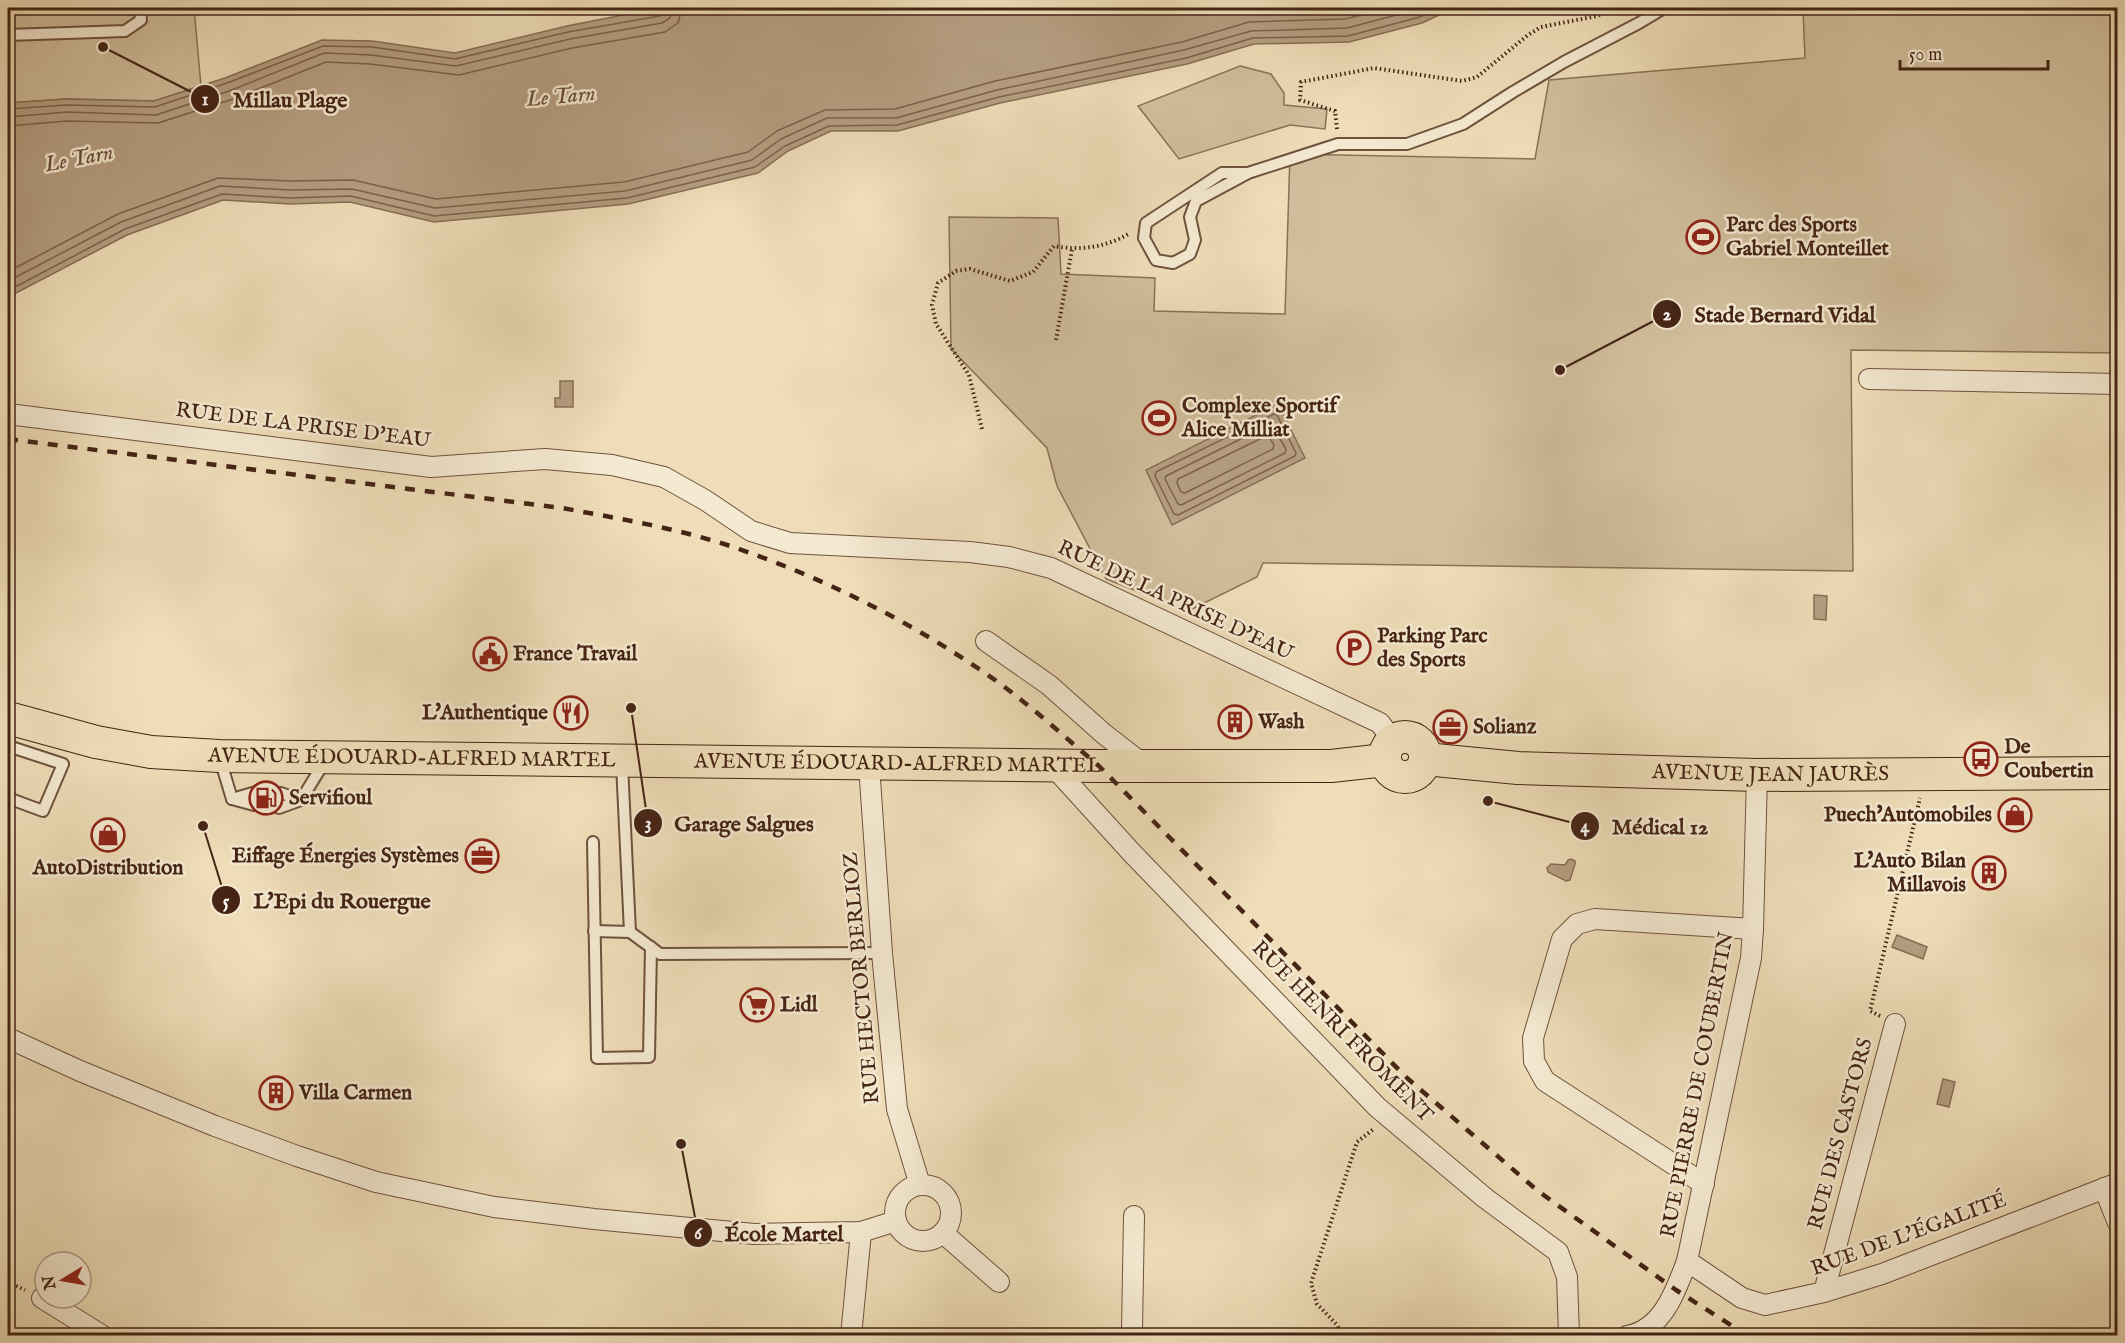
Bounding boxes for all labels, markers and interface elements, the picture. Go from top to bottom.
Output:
scale bar [1900,33,2048,71]
text: 50 m [1909,44,1942,67]
callout: Millau Plage [190,79,359,119]
water label: Le Tarn [524,80,597,114]
text: Millau Plage [233,87,347,115]
text: 1 [202,89,209,112]
water label: Le Tarn [41,139,116,180]
place label: Parc des Sports Gabriel Monteillet [1726,212,1890,263]
sports icon: Parc des Sports Gabriel Monteillet [1685,219,1721,255]
callout: Stade Bernard Vidal [1652,294,1887,334]
text: Stade Bernard Vidal [1695,302,1876,330]
text: 2 [1663,304,1672,327]
place label: Complexe Sportif Alice Milliat [1181,393,1340,444]
street label: RUE DE LA PRISE D'EAU [174,397,432,455]
sports icon: Complexe Sportif Alice Milliat [1141,400,1177,436]
street label: RUE DE LA PRISE D'EAU [1053,535,1297,668]
place label: Parking Parc des Sports [1377,623,1488,674]
parking icon: Parking Parc des Sports [1336,630,1372,666]
public building icon: France Travail [472,636,508,672]
place label: France Travail [513,641,638,668]
restaurant icon: L'Authentique [553,695,589,731]
place label: L'Authentique [422,700,548,727]
building icon: Wash [1217,704,1253,740]
place label: Wash [1257,709,1305,736]
office icon: Solianz [1432,709,1468,745]
place label: Solianz [1473,714,1537,741]
place label: De Coubertin [2004,734,2094,785]
bus stop icon: De Coubertin [1963,741,1999,777]
street label: AVENUE ÉDOUARD-ALFRED MARTEL [206,742,616,774]
street label: AVENUE ÉDOUARD-ALFRED MARTEL [693,748,1102,780]
street label: AVENUE JEAN JAURÈS [1650,758,1889,789]
fuel station icon: Servifioul [248,780,284,816]
place label: Servifioul [289,785,373,812]
shop icon: Puech'Automobiles [1997,797,2033,833]
place label: Puech'Automobiles [1824,802,1992,829]
callout: Garage Salgues [633,803,826,843]
callout: Médical 12 [1570,806,1720,846]
text: Garage Salgues [674,811,814,839]
text: 3 [645,813,651,836]
text: Médical 12 [1612,814,1708,842]
text: 4 [1581,816,1591,839]
shop icon: AutoDistribution [90,817,126,853]
office icon: Eiffage Énergies Systèmes [464,838,500,874]
place label: Eiffage Énergies Systèmes [232,842,459,870]
place label: L'Auto Bilan Millavois [1854,848,1966,899]
street label: RUE HECTOR BERLIOZ [838,851,886,1105]
place label: AutoDistribution [32,855,183,882]
building icon: L'Auto Bilan Millavois [1971,855,2007,891]
callout: L'Epi du Rouergue [211,880,442,920]
text: L'Epi du Rouergue [253,888,431,916]
text: 5 [223,891,230,914]
street label: RUE PIERRE DE COUBERTIN [1655,930,1741,1240]
street label: RUE HENRI FROMENT [1245,935,1439,1129]
supermarket icon: Lidl [739,987,775,1023]
place label: Lidl [780,992,819,1019]
street label: RUE DES CASTORS [1802,1035,1880,1233]
building icon: Villa Carmen [258,1075,294,1111]
place label: Villa Carmen [298,1080,412,1107]
street label: RUE DE L'ÉGALITÉ [1807,1186,2011,1283]
callout: École Martel [683,1213,856,1253]
text: École Martel [724,1221,845,1249]
text: 6 [694,1223,703,1246]
north arrow [33,1250,93,1310]
text: N [39,1274,62,1292]

